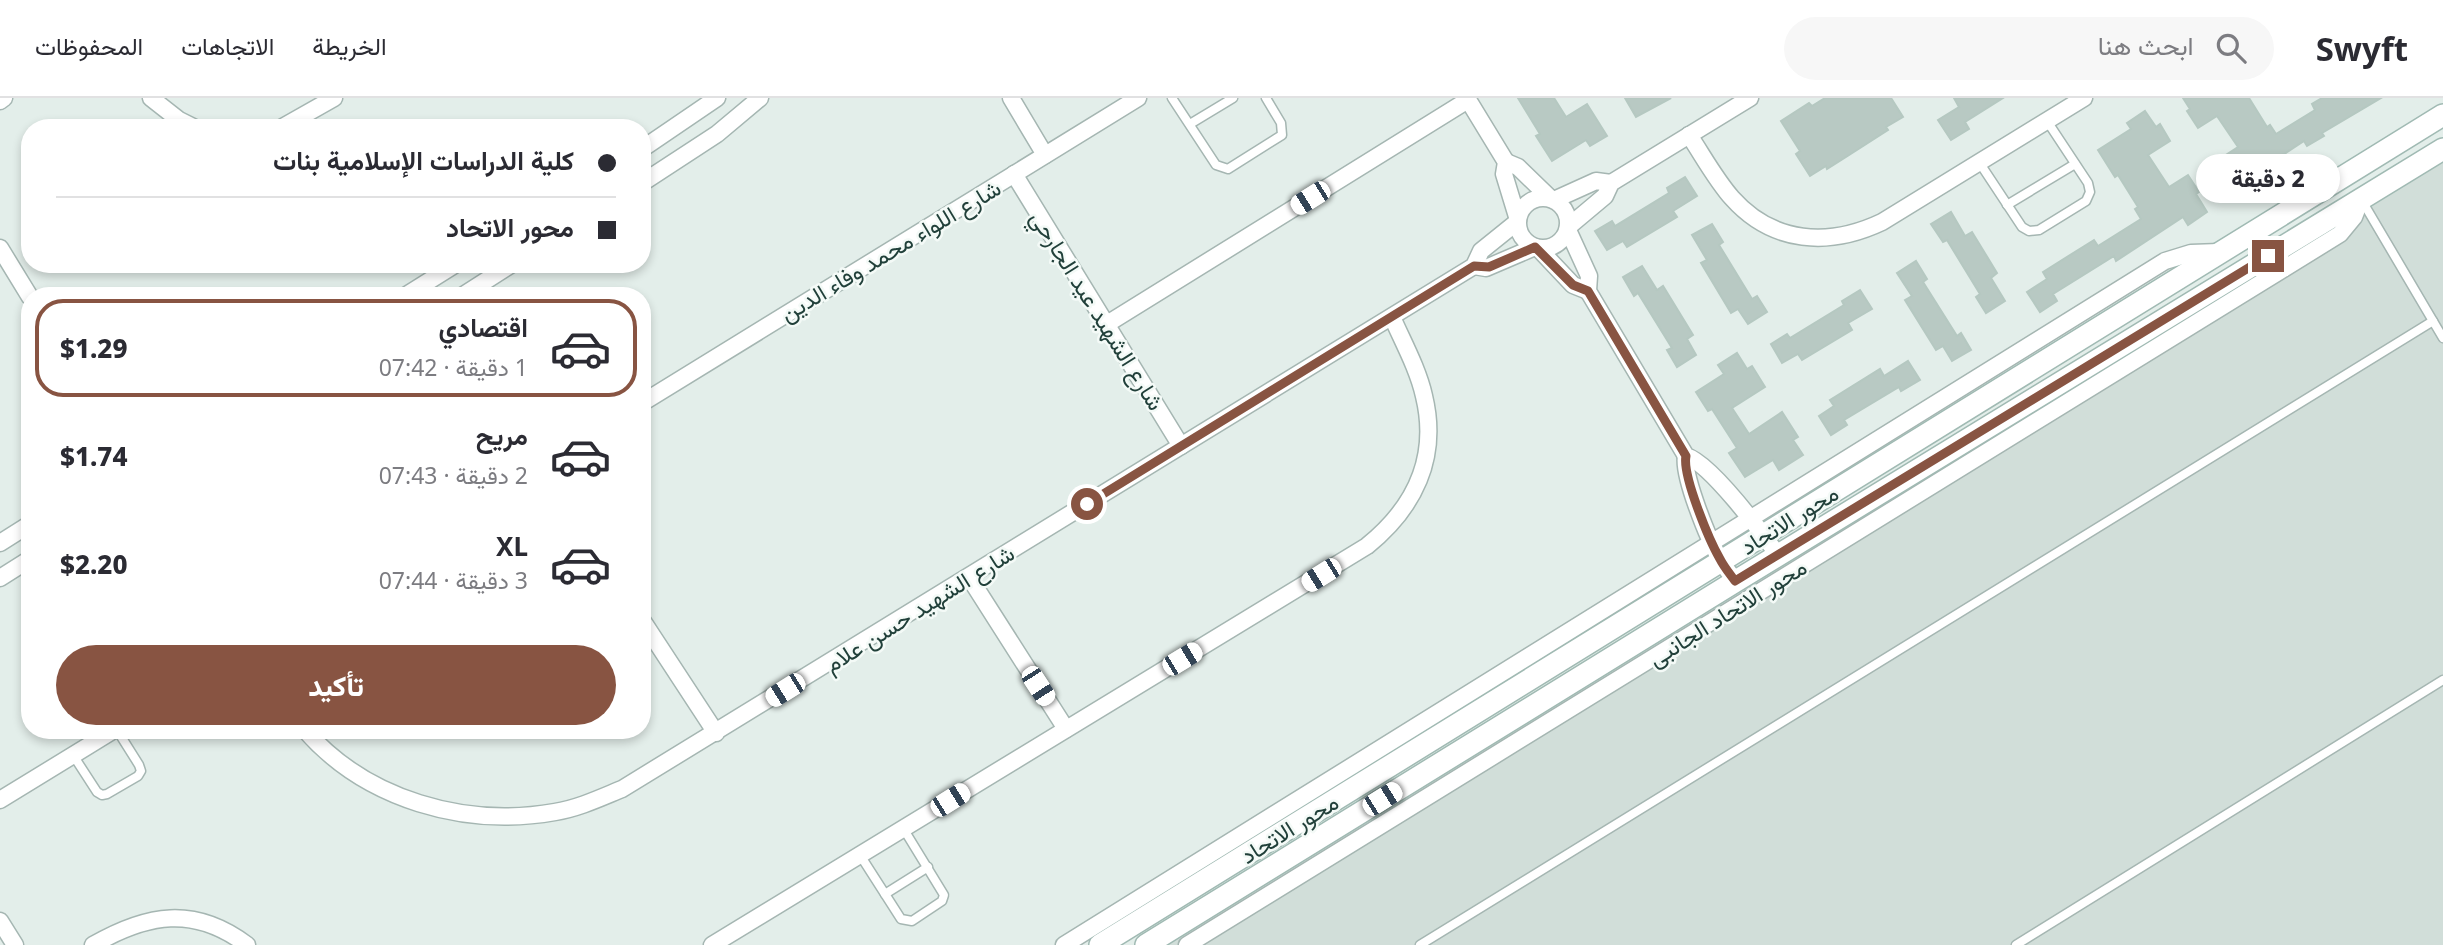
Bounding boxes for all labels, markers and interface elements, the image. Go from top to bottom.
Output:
search box [1784,17,2274,80]
text: Swyft [2316,26,2408,71]
text: ابحث هنا [2098,27,2194,63]
text: المحفوظات [35,29,143,62]
text: الاتجاهات [181,29,274,62]
text: الخريطة [312,29,387,62]
icon: search [2212,29,2250,67]
text: كلية الدراسات الإسلامية بنات [273,142,574,178]
callout: 2 دقيقة [2196,155,2340,204]
text: 2 دقيقة [2231,162,2305,194]
street label: شارع اللواء محمد وفاء الدين [774,171,1007,330]
car [1287,178,1334,218]
street label: شارع الشهيد عيد الجارحي [1020,204,1173,418]
text: محور الاتحاد [446,209,574,245]
route end [2252,240,2284,272]
text: اقتصادي [439,309,528,345]
icon: car [549,317,612,380]
text: $1.29 [60,330,127,366]
text: 1 دقيقة · 07:42 [379,351,528,383]
text: مريح [476,417,528,453]
icon: car [549,425,612,488]
text: $1.74 [60,438,127,474]
text: 2 دقيقة · 07:43 [379,459,528,491]
street label: محور الاتحاد [1734,476,1844,562]
route start [1071,488,1103,520]
text: XL [496,528,528,564]
icon: car [549,533,612,596]
street label: شارع الشهيد حسن علام [818,537,1021,680]
text: $2.20 [60,546,127,582]
street label: محور الاتحاد الجانبى [1642,550,1812,674]
car [1298,555,1345,595]
text: 3 دقيقة · 07:44 [379,564,528,596]
car [1159,639,1206,679]
button: تأكيد [56,645,616,725]
car [1018,663,1059,709]
car [762,670,809,710]
car [1359,779,1406,819]
car [927,780,974,820]
street label: محور الاتحاد [1234,785,1344,871]

